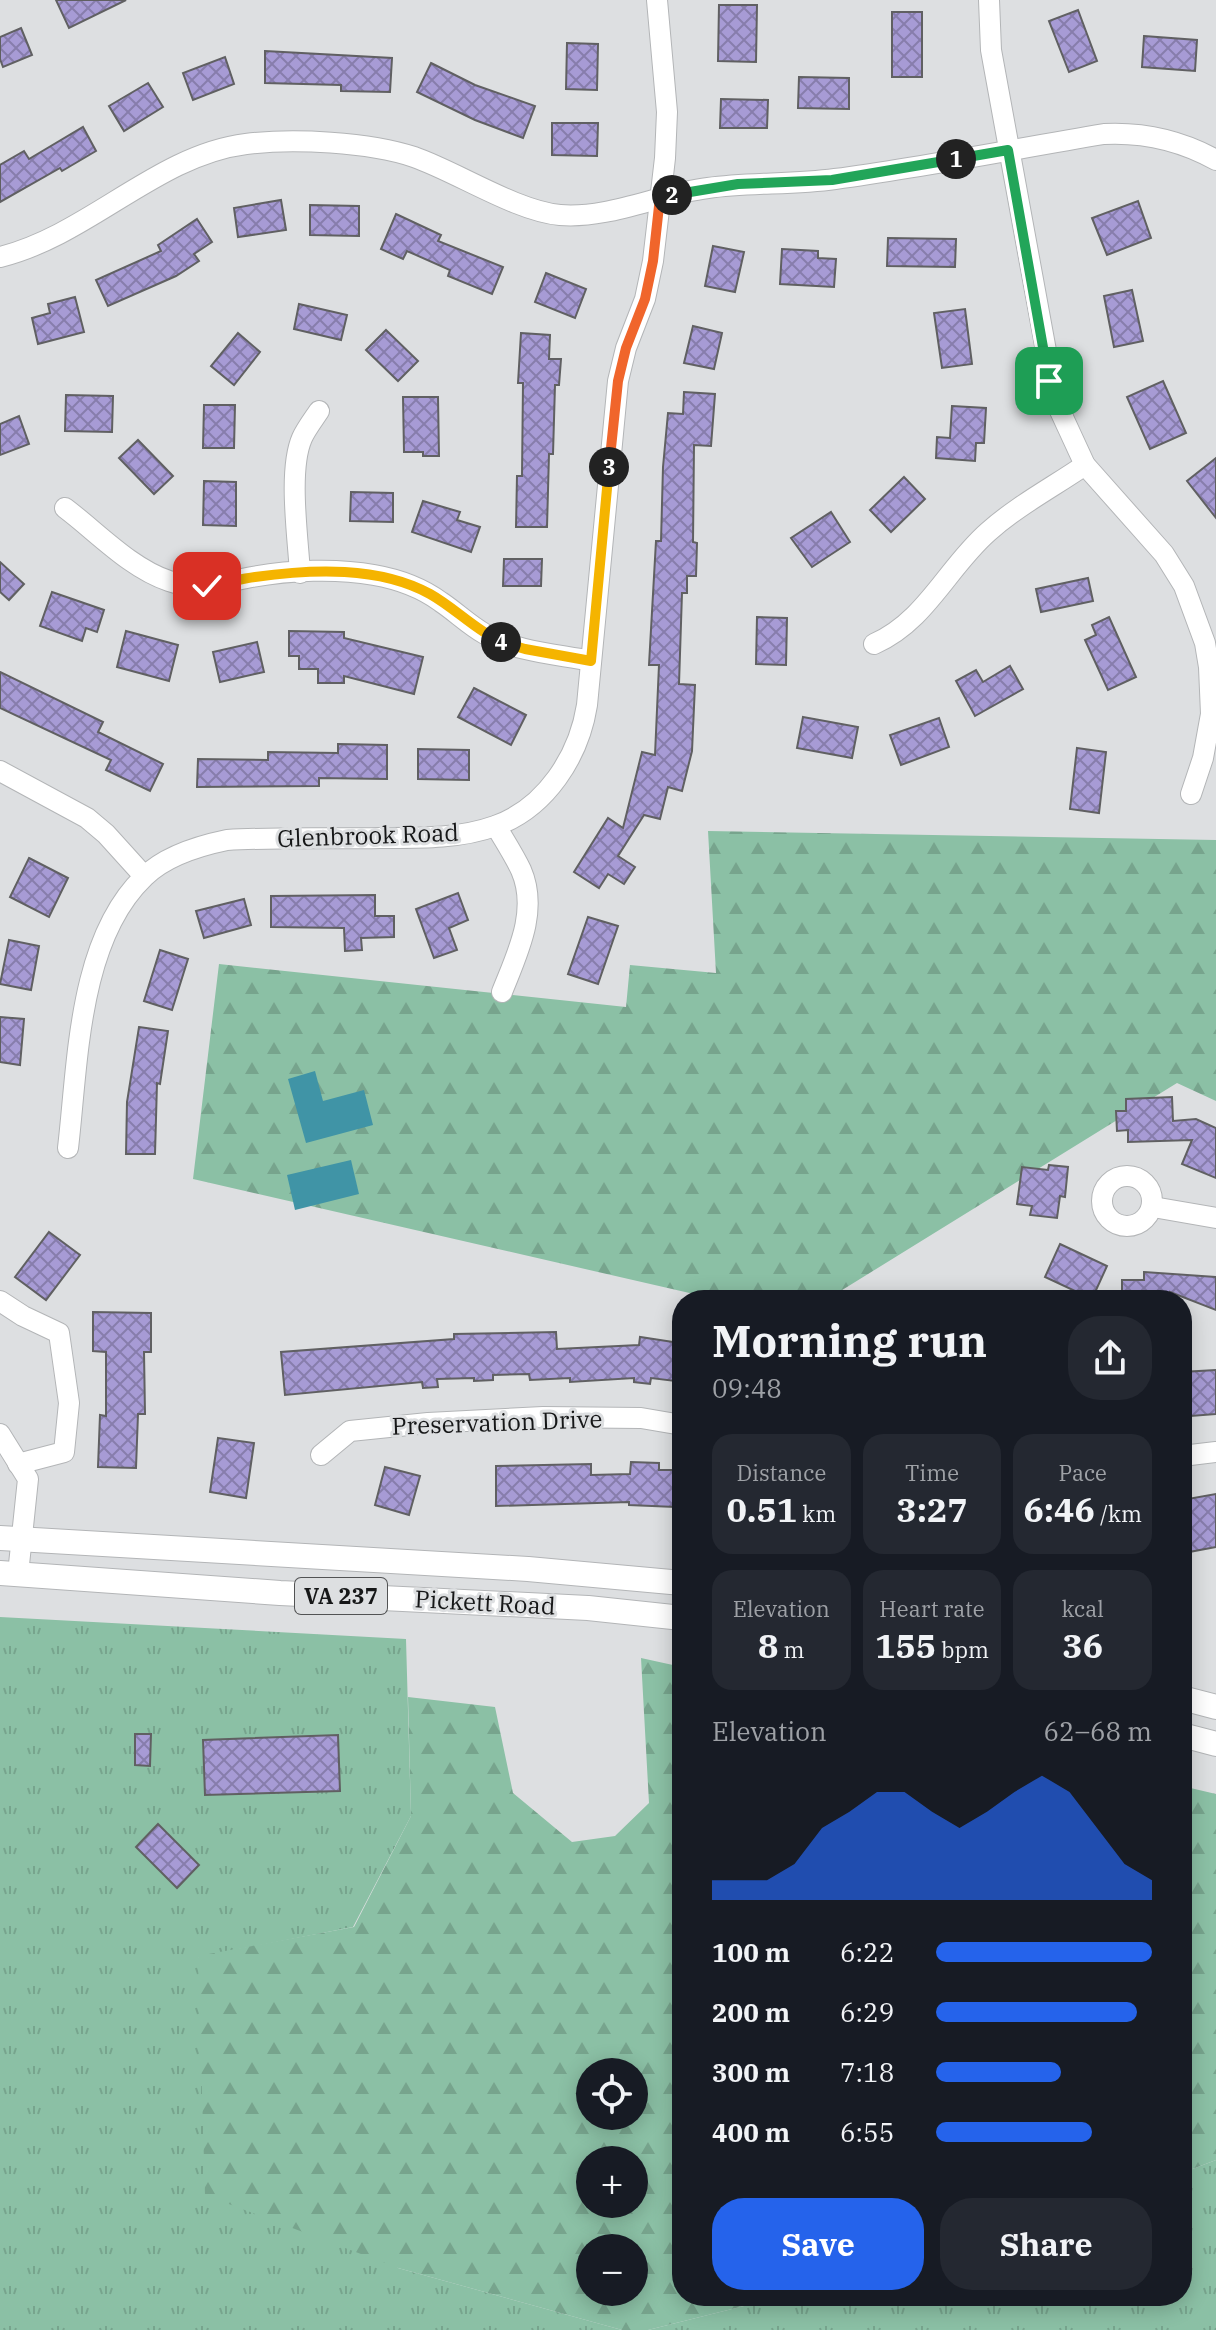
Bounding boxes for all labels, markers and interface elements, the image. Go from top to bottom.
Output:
pin: 1 [936,139,976,179]
text: 1 [949,144,963,173]
pin: 2 [652,175,692,215]
text: 2 [665,180,679,209]
pin [1015,347,1083,415]
icon: arrive [1027,359,1071,403]
pin: 3 [589,447,629,487]
text: 3 [602,452,616,481]
pin [173,552,241,620]
icon: check [185,564,229,608]
pin: 4 [481,622,521,662]
text: 4 [494,627,508,656]
street label: Glenbrook Road [277,816,459,854]
text: Morning run [712,1312,987,1369]
button: share [1068,1316,1152,1400]
text: 09:48 [712,1371,782,1405]
street label: Preservation Drive [391,1402,603,1442]
text: Distance [736,1458,826,1487]
text: Time [905,1458,959,1487]
text: Pace [1058,1458,1107,1487]
text: 0.51 [726,1487,797,1531]
text: 3:27 [896,1487,968,1531]
text: 6:46 [1023,1487,1095,1531]
text: km [797,1499,836,1528]
text: /km [1095,1499,1142,1528]
road number: VA 237 [295,1578,387,1614]
street label: Pickett Road [414,1582,556,1622]
text: Elevation [733,1594,830,1623]
text: Heart rate [879,1594,985,1623]
text: kcal [1061,1594,1104,1623]
text: 8 [758,1623,778,1667]
text: 155 [875,1623,936,1667]
text: 36 [1062,1623,1103,1667]
text: m [778,1635,805,1664]
text: bpm [936,1635,989,1664]
text: Elevation [712,1714,827,1748]
text: 62–68 m [1044,1714,1152,1748]
text: 100 m [712,1935,790,1969]
text: 6:22 [840,1935,894,1969]
text: 200 m [712,1995,790,2029]
text: 6:29 [840,1995,894,2029]
text: 300 m [712,2055,790,2089]
text: 7:18 [840,2055,894,2089]
map controls [576,2058,648,2306]
button: locate [576,2058,648,2130]
text: 400 m [712,2115,790,2149]
text: 6:55 [840,2115,894,2149]
button: + [576,2146,648,2218]
button: Save [712,2198,924,2290]
button: Share [940,2198,1152,2290]
button: − [576,2234,648,2306]

